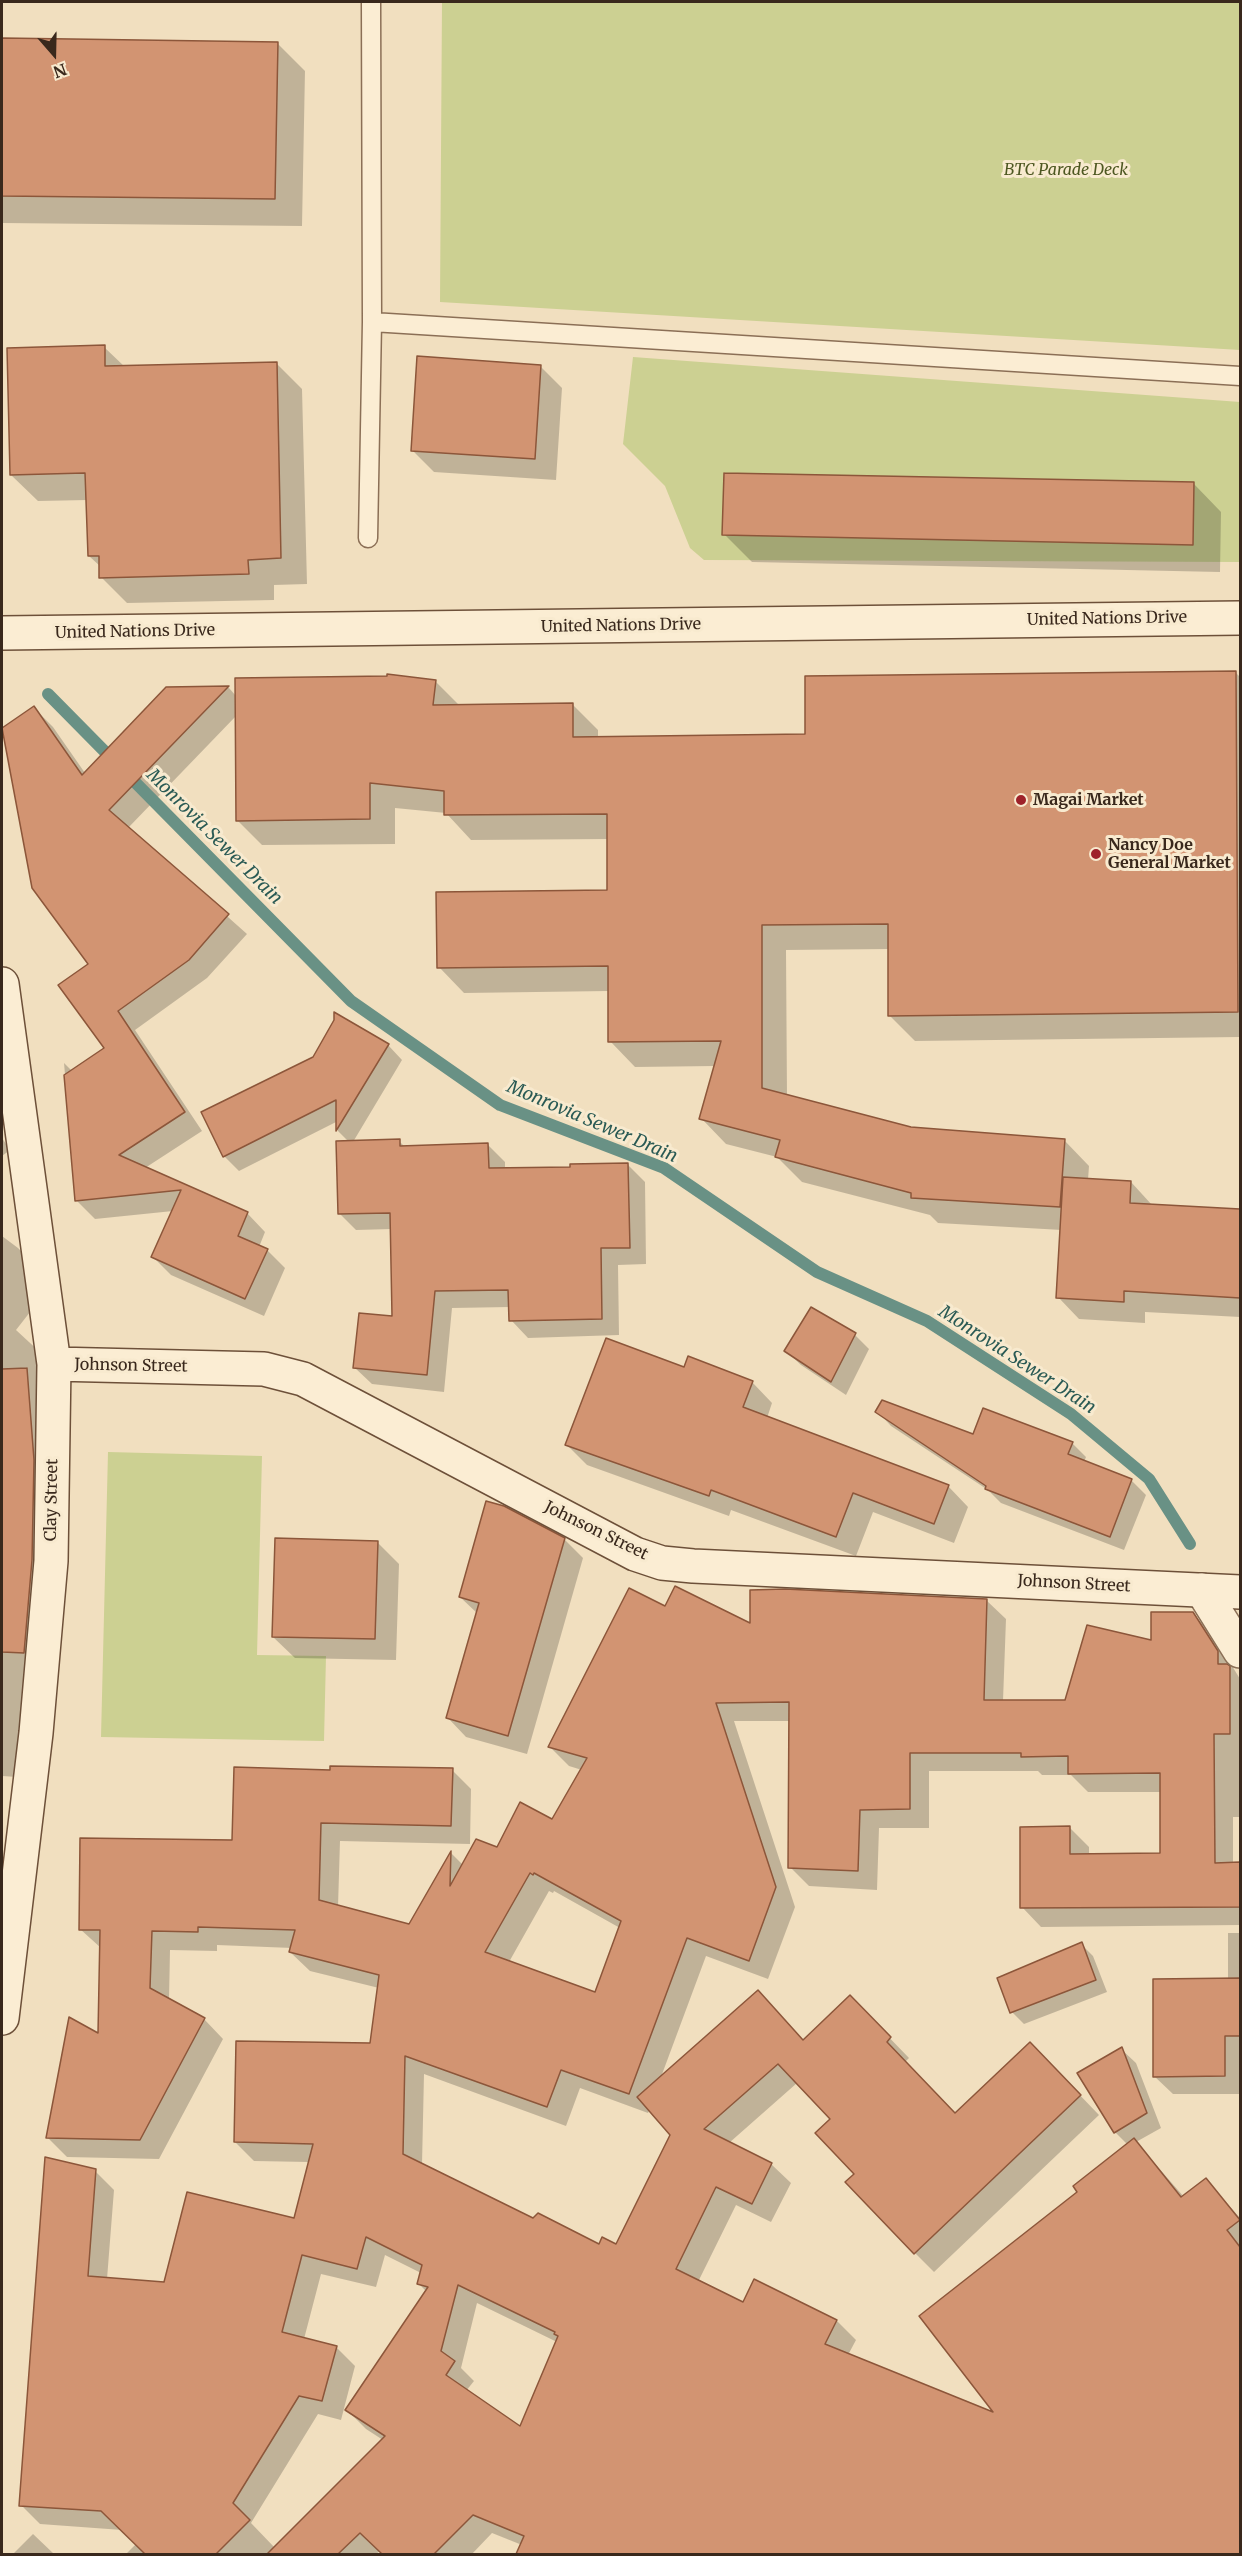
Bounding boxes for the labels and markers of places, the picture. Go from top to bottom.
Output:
place label: Magai Market [1033,790,1144,810]
marker: Magai Market [1014,793,1028,807]
place label: Nancy Doe General Market [1108,835,1231,873]
marker: Nancy Doe General Market [1089,847,1103,861]

